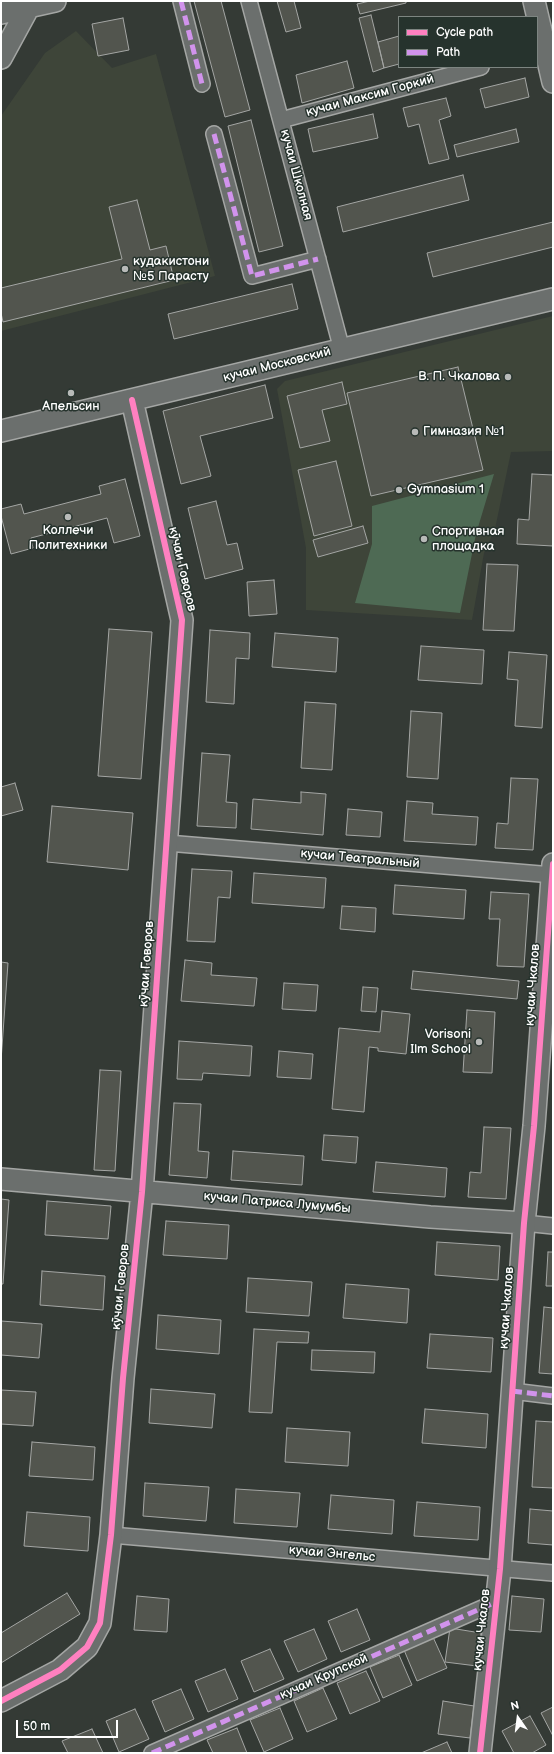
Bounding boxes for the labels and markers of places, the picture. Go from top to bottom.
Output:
place label: кудакистони №5 Парасту [133,254,209,285]
marker: кудакистони №5 Парасту [120,264,130,274]
place label: В. П. Чкалова [418,369,500,385]
marker: В. П. Чкалова [503,372,513,382]
marker: Апельсин [66,388,76,398]
place label: Апельсин [42,399,100,415]
place label: Гимназия №1 [423,424,504,440]
marker: Гимназия №1 [410,427,420,437]
place label: Gymnasium 1 [407,482,484,498]
marker: Gymnasium 1 [394,485,404,495]
marker: Коллечи Политехники [63,512,73,522]
place label: Коллечи Политехники [29,523,107,554]
place label: Спортивная площадка [432,524,505,555]
marker: Спортивная площадка [419,534,429,544]
place label: Vorisoni Ilm School [410,1027,471,1058]
marker: Vorisoni Ilm School [474,1037,484,1047]

